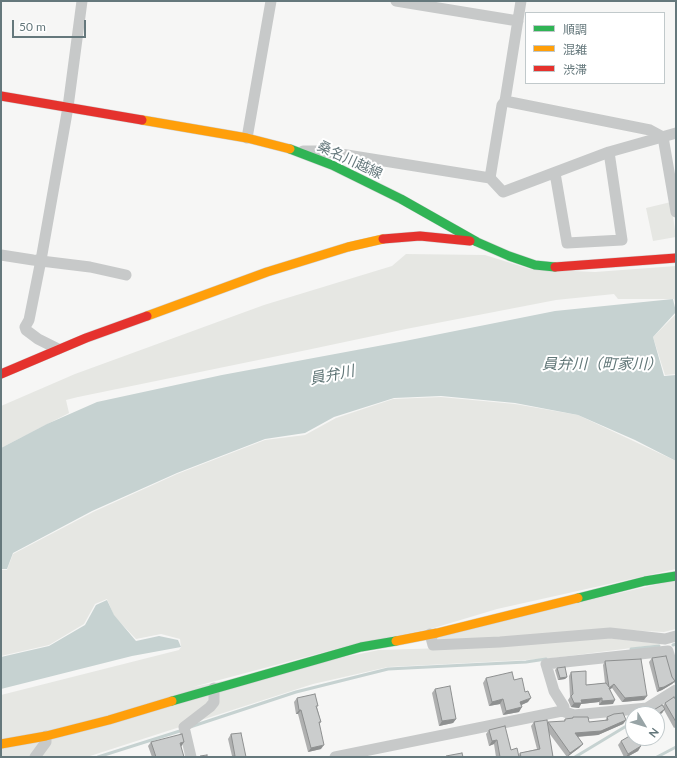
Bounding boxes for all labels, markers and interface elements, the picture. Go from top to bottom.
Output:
scale bar [14,12,88,38]
legend [525,12,665,84]
text: 50 m [19,19,46,34]
text: 順調 [563,22,587,37]
text: 混雑 [563,42,587,57]
text: 渋滞 [563,62,587,77]
street label: 桑名川越線 [315,138,385,182]
water label: 員弁川（町家川） [542,355,662,373]
water label: 員弁川 [308,362,356,388]
north arrow [625,706,665,746]
text: N [646,726,662,740]

